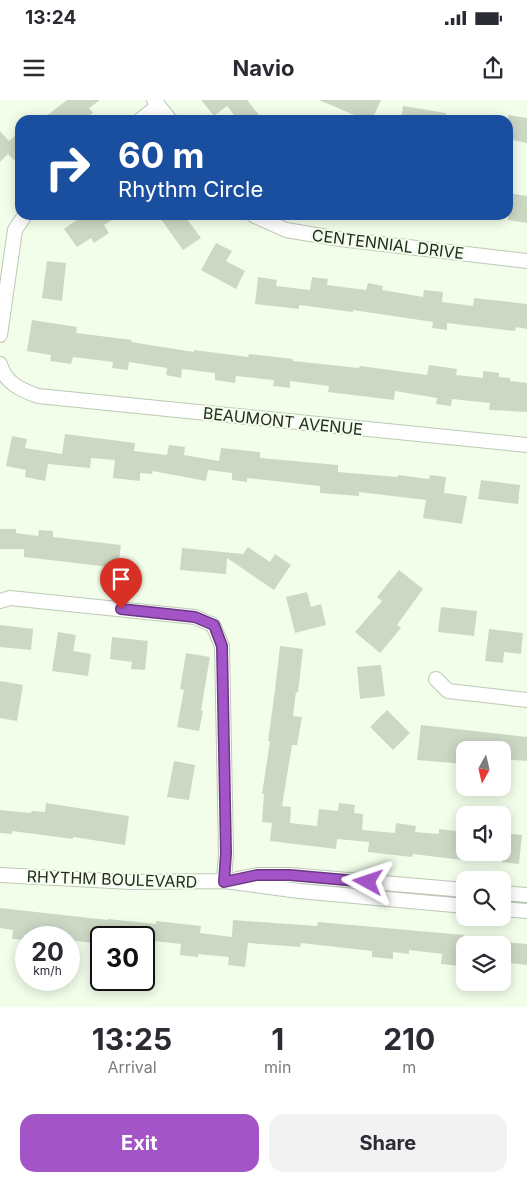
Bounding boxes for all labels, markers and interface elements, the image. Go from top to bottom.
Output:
text: 13:24 [25,6,76,29]
icon: menu [20,54,48,82]
icon: share [479,54,507,82]
text: Navio [233,55,294,81]
text: 60 m [118,134,205,176]
icon: right [35,135,100,200]
text: Rhythm Circle [118,176,263,202]
street label: CENTENNIAL DRIVE [311,225,465,263]
street label: BEAUMONT AVENUE [202,403,364,439]
pin [100,558,142,609]
icon: arrive [107,565,135,593]
north arrow [456,741,511,796]
map controls [456,741,511,991]
button: sound [456,806,511,861]
position arrow [341,855,393,907]
street label: RHYTHM BOULEVARD [26,866,198,892]
button: search [456,871,511,926]
speed limit sign: 30 [90,926,155,991]
button: layers [456,936,511,991]
text: 20 [31,937,64,967]
text: km/h [33,963,62,978]
text: 13:25 [92,1021,172,1057]
text: 1 [271,1021,284,1057]
text: 210 [383,1021,435,1057]
text: Arrival [107,1057,157,1077]
text: min [264,1057,291,1077]
text: m [402,1057,416,1077]
button: Exit [20,1114,259,1172]
button: Share [269,1114,507,1172]

